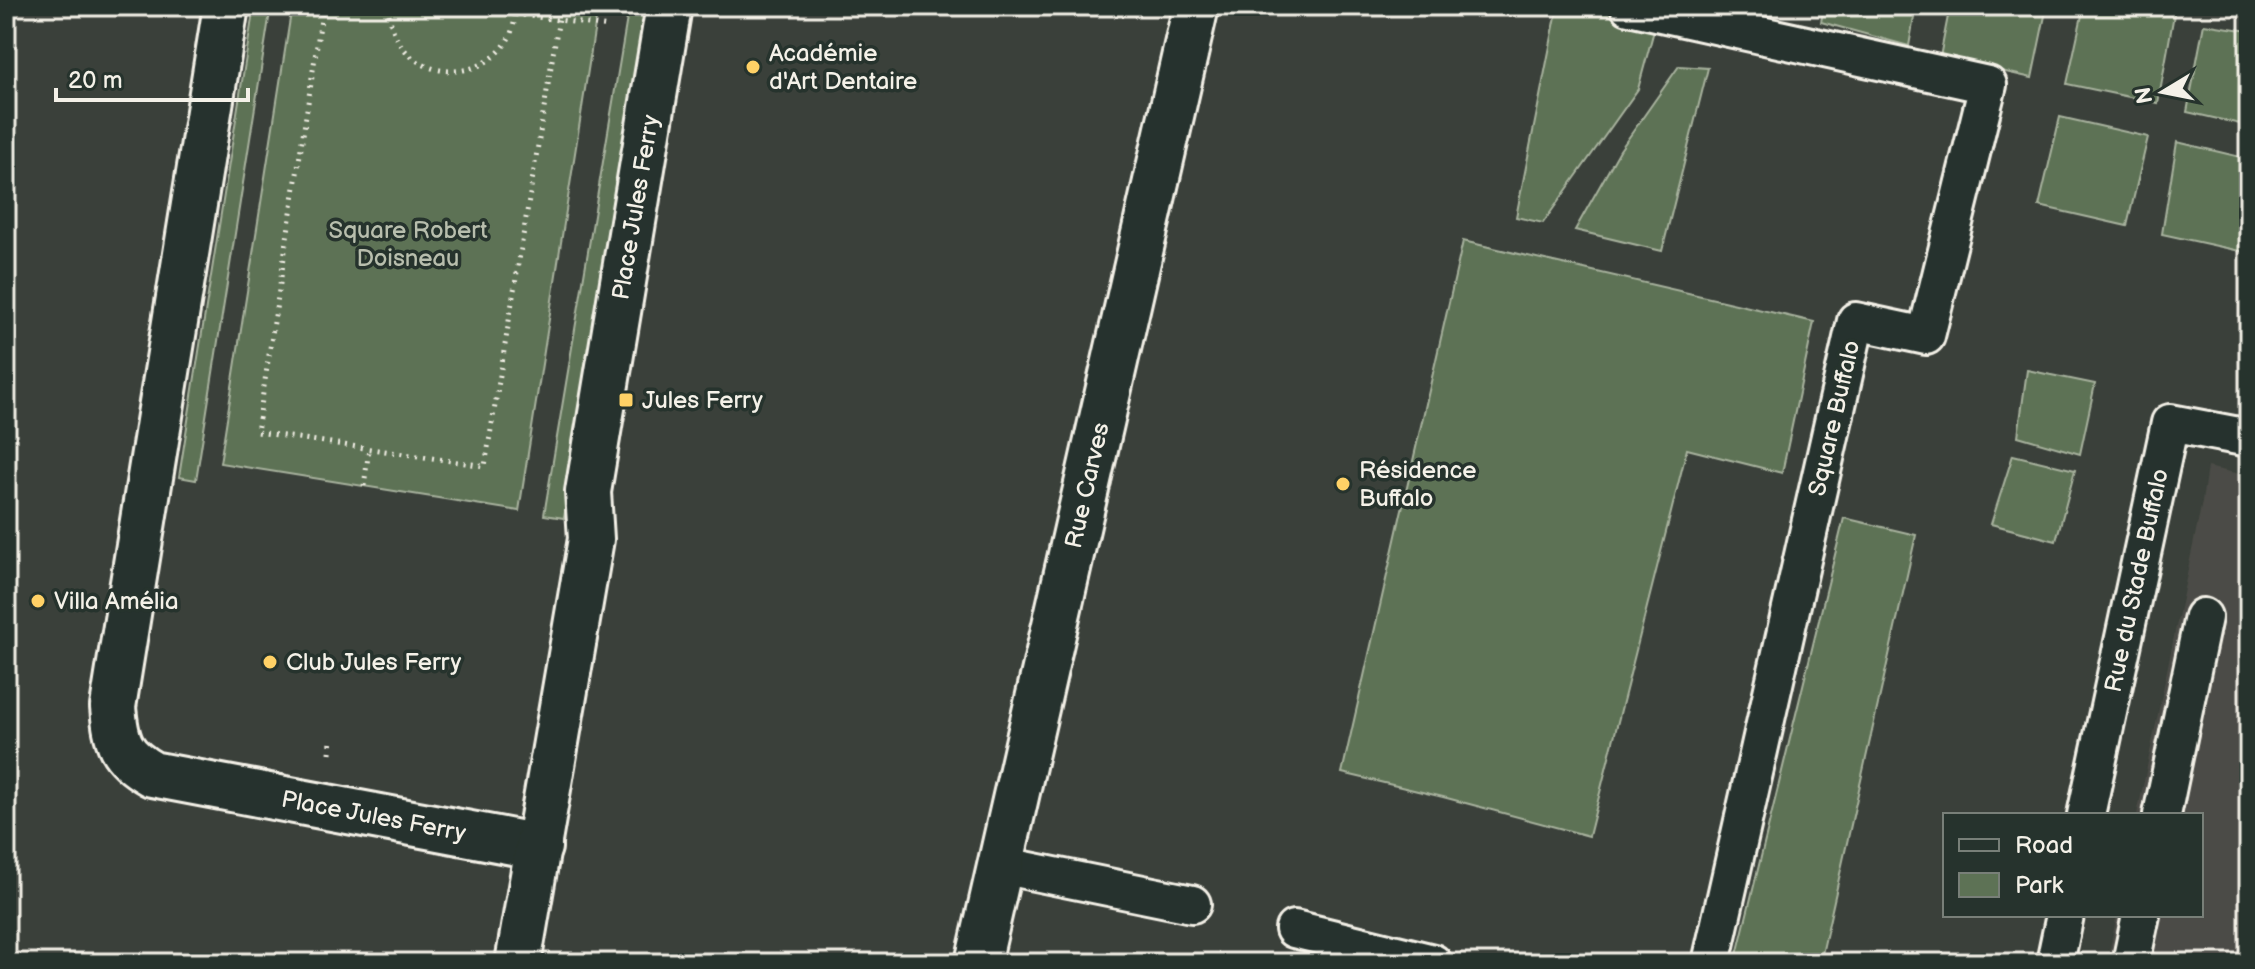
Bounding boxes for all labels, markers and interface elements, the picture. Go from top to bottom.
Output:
place label: Académie d'Art Dentaire [769,39,917,96]
scale bar [56,52,248,102]
north arrow [2123,52,2203,132]
marker: Académie d'Art Dentaire [744,58,762,76]
text: 20 m [68,66,123,95]
text: N [2130,85,2160,106]
street label: Place Jules Ferry [606,113,666,302]
park label: Square Robert Doisneau [328,216,488,273]
street label: Square Buffalo [1803,338,1866,499]
place label: Jules Ferry [642,386,763,415]
marker: Jules Ferry [617,391,635,409]
street label: Rue Carves [1059,420,1116,551]
place label: Résidence Buffalo [1359,456,1477,513]
street label: Rue du Stade Buffalo [2099,466,2175,695]
marker: Résidence Buffalo [1334,475,1352,493]
place label: Villa Amélia [54,587,179,616]
marker: Villa Amélia [29,592,47,610]
place label: Club Jules Ferry [286,648,461,677]
marker: Club Jules Ferry [261,653,279,671]
street label: Place Jules Ferry [279,785,468,848]
legend [1943,813,2203,917]
text: Road [2015,831,2073,860]
text: Park [2015,871,2063,900]

